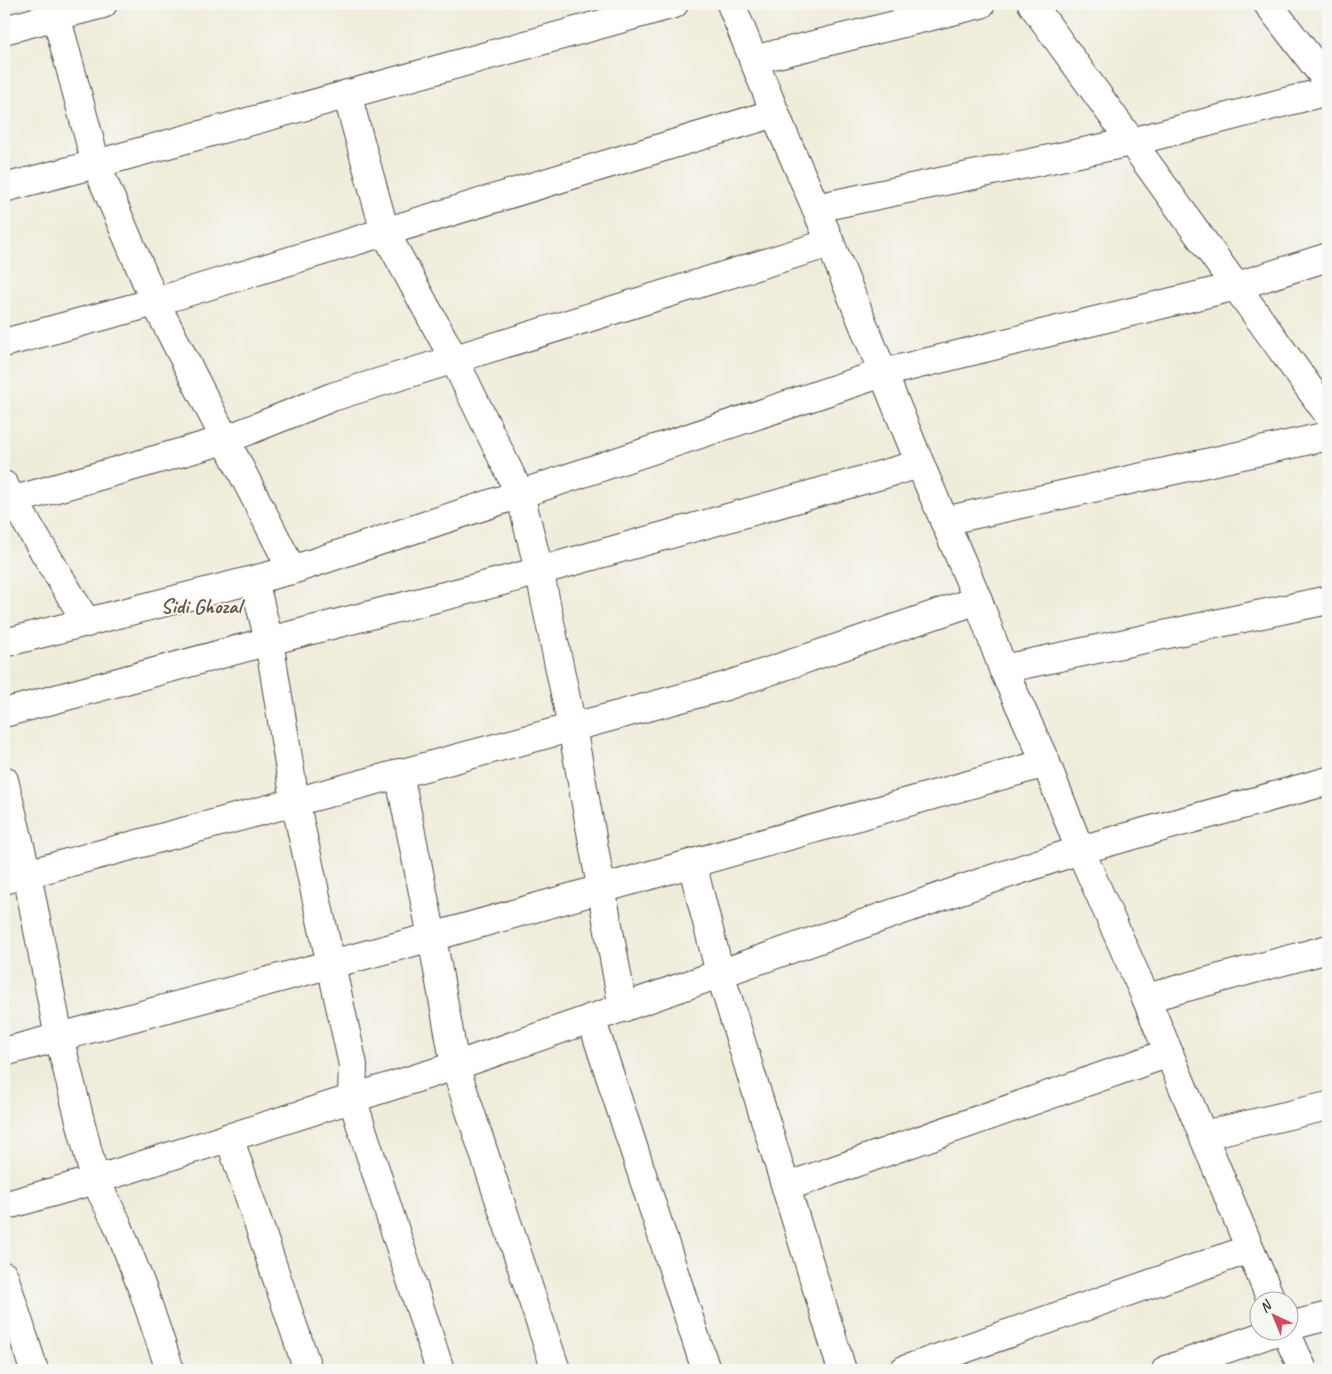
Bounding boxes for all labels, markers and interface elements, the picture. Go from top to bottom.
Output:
district label: Sidi Ghozal [161,593,245,619]
north arrow [1250,1292,1300,1342]
text: N [1256,1296,1276,1316]

